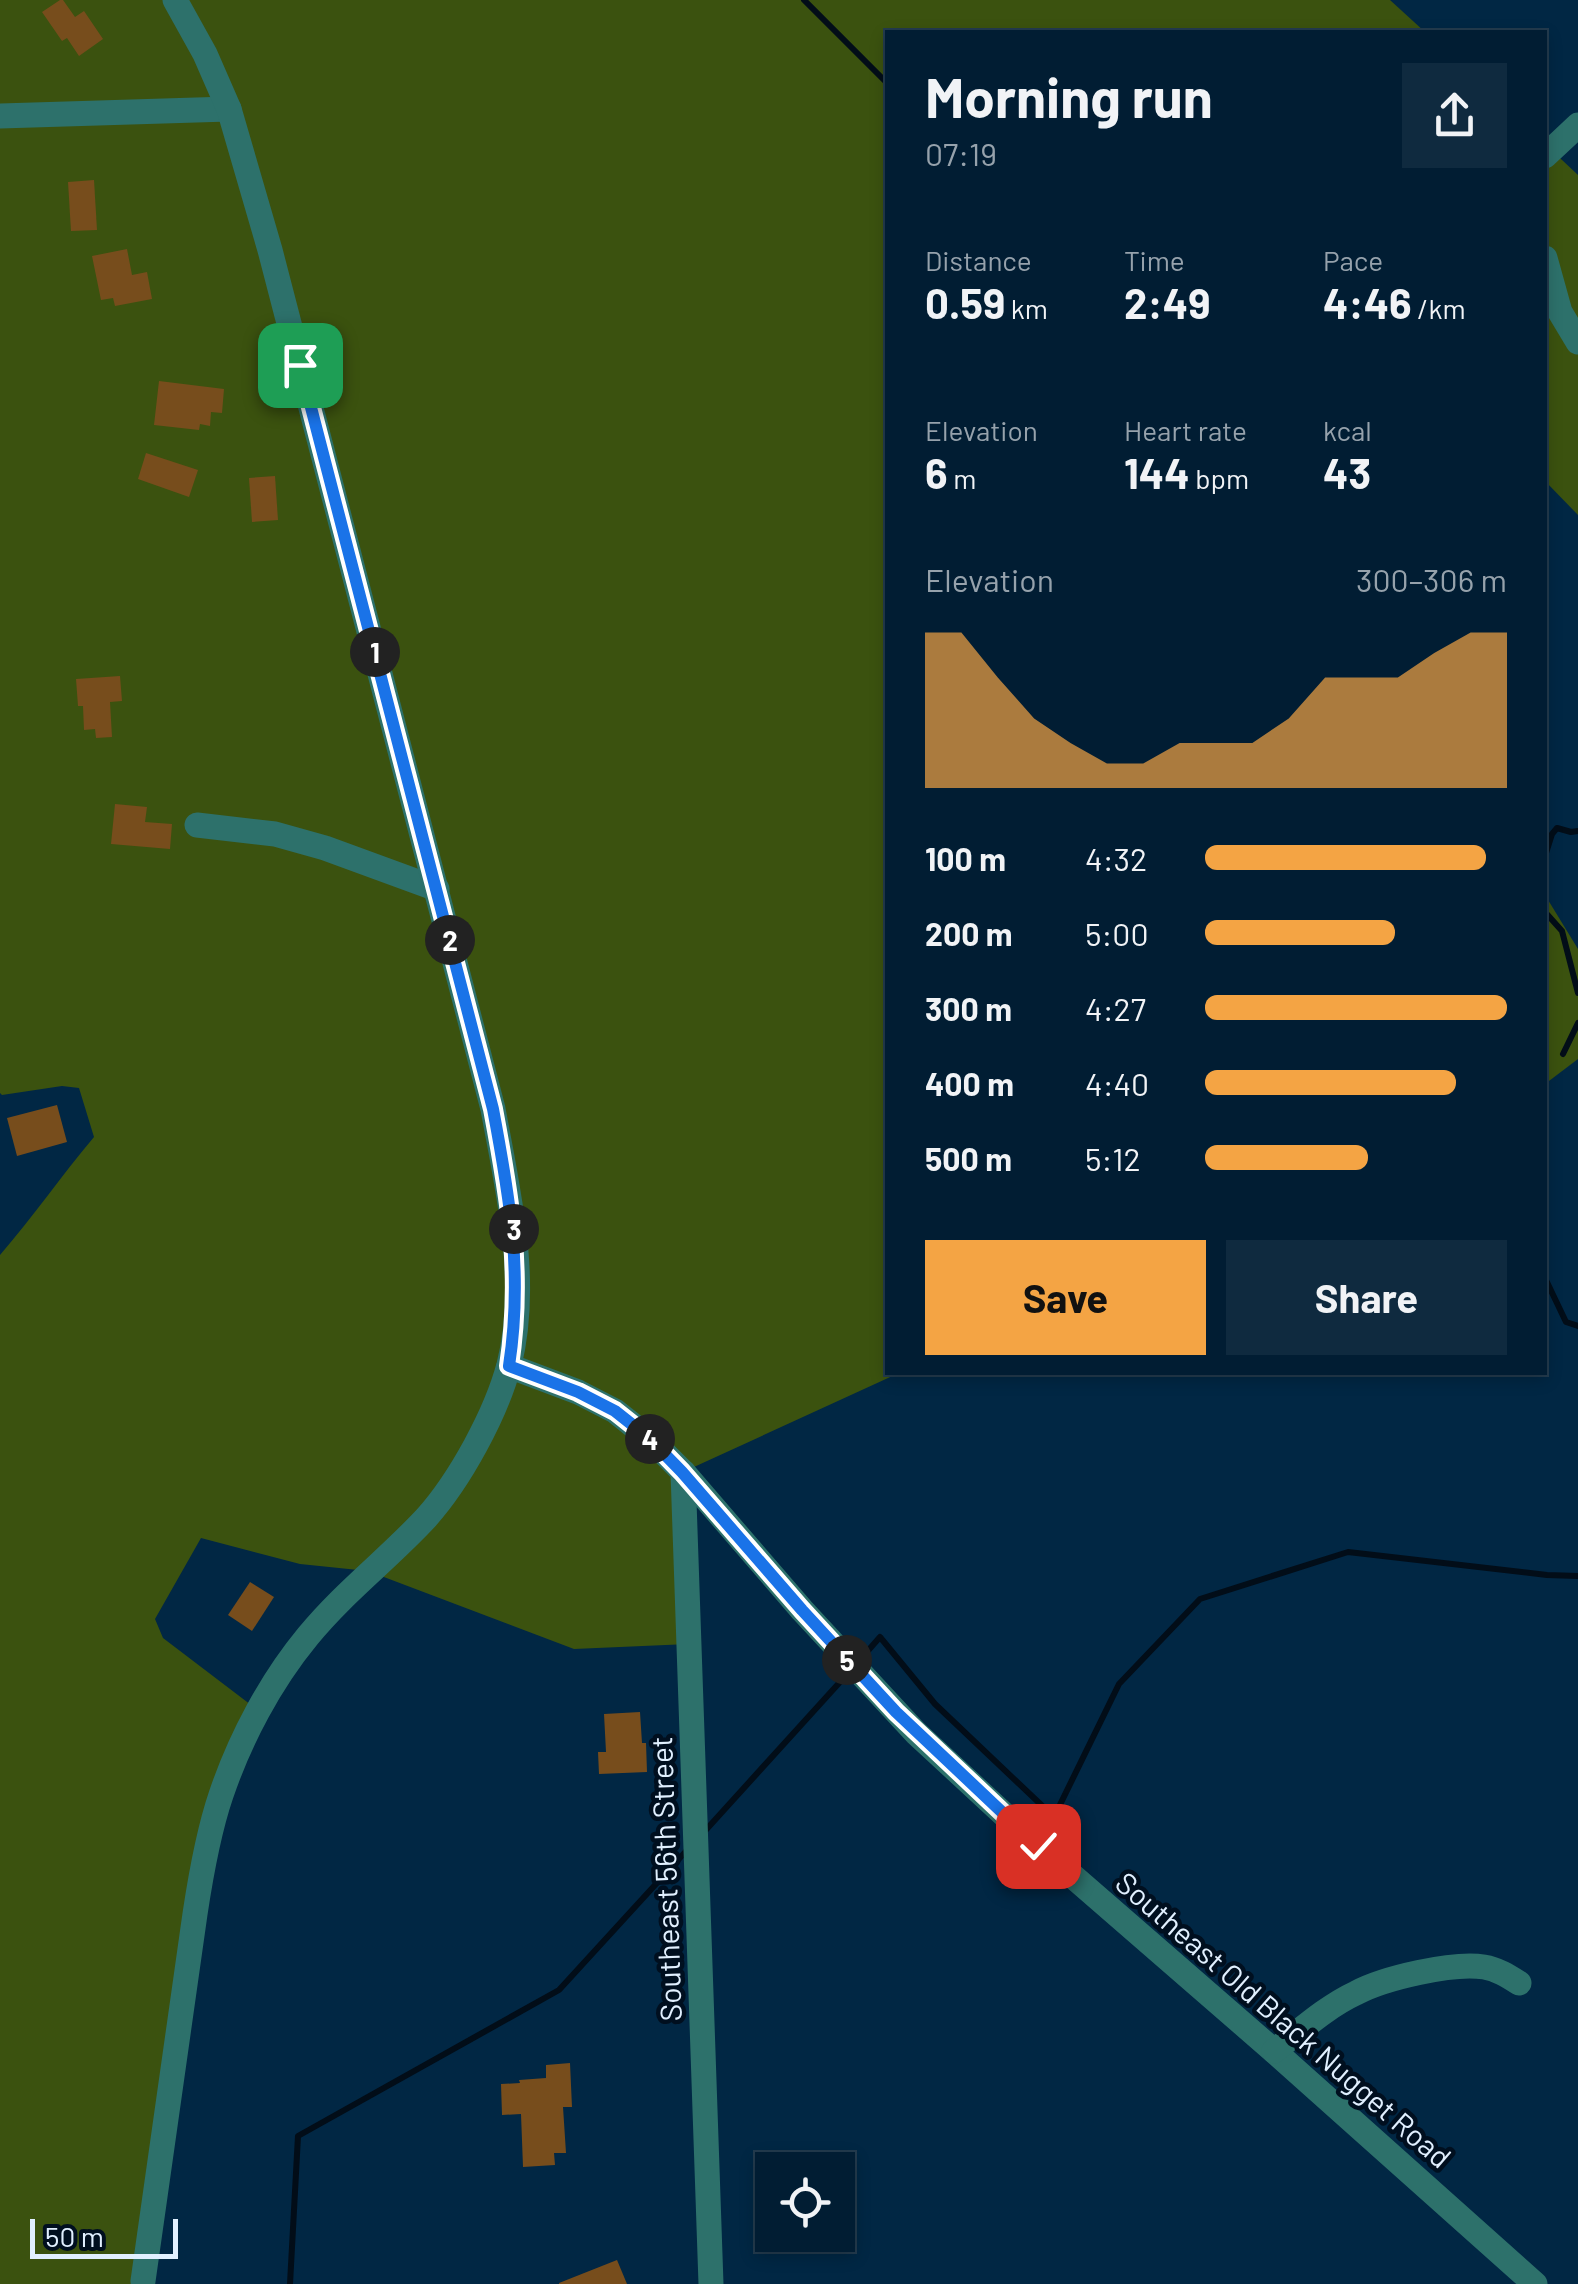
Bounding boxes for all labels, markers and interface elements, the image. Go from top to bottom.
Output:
text: Morning run [925,63,1213,129]
button: share [1402,63,1507,168]
text: 07:19 [925,134,997,172]
text: Distance [925,243,1032,277]
text: Time [1124,243,1185,277]
text: Pace [1323,243,1383,277]
text: 0.59 [925,277,1005,327]
text: 2:49 [1124,277,1211,327]
text: 4:46 [1323,277,1412,327]
text: km [1005,291,1048,325]
text: /km [1412,291,1466,325]
pin [258,323,343,408]
icon: arrive [273,338,328,393]
text: Elevation [925,413,1038,447]
text: Heart rate [1124,413,1247,447]
text: kcal [1323,413,1372,447]
text: 6 [925,447,948,497]
text: 144 [1124,447,1190,497]
text: 43 [1323,447,1371,497]
text: m [948,461,976,495]
text: bpm [1190,461,1249,495]
text: Elevation [925,560,1054,598]
text: 300–306 m [1356,560,1507,598]
pin: 1 [350,627,400,677]
text: 1 [370,635,380,669]
text: 100 m [925,839,1006,877]
text: 4:32 [1085,839,1147,877]
text: 200 m [925,914,1013,952]
text: 5:00 [1085,914,1148,952]
pin: 2 [425,915,475,965]
text: 2 [442,923,458,957]
text: 300 m [925,989,1012,1027]
text: 4:27 [1085,989,1146,1027]
text: 400 m [925,1064,1014,1102]
text: 4:40 [1085,1064,1149,1102]
text: 500 m [925,1139,1012,1177]
text: 5:12 [1085,1139,1141,1177]
pin: 3 [489,1204,539,1254]
text: 3 [506,1212,522,1246]
button: Save [925,1240,1206,1355]
button: Share [1226,1240,1507,1355]
pin: 4 [625,1414,675,1464]
text: 4 [642,1422,658,1456]
pin: 5 [822,1635,872,1685]
text: 5 [839,1643,855,1677]
street label: Southeast 56th Street [642,1736,688,2022]
pin [996,1804,1081,1889]
icon: check [1011,1819,1066,1874]
street label: Southeast Old Black Nugget Road [1109,1864,1459,2174]
map controls [755,2152,855,2252]
button: locate [755,2152,855,2252]
scale bar [30,2214,178,2258]
text: 50 m [45,2219,104,2253]

